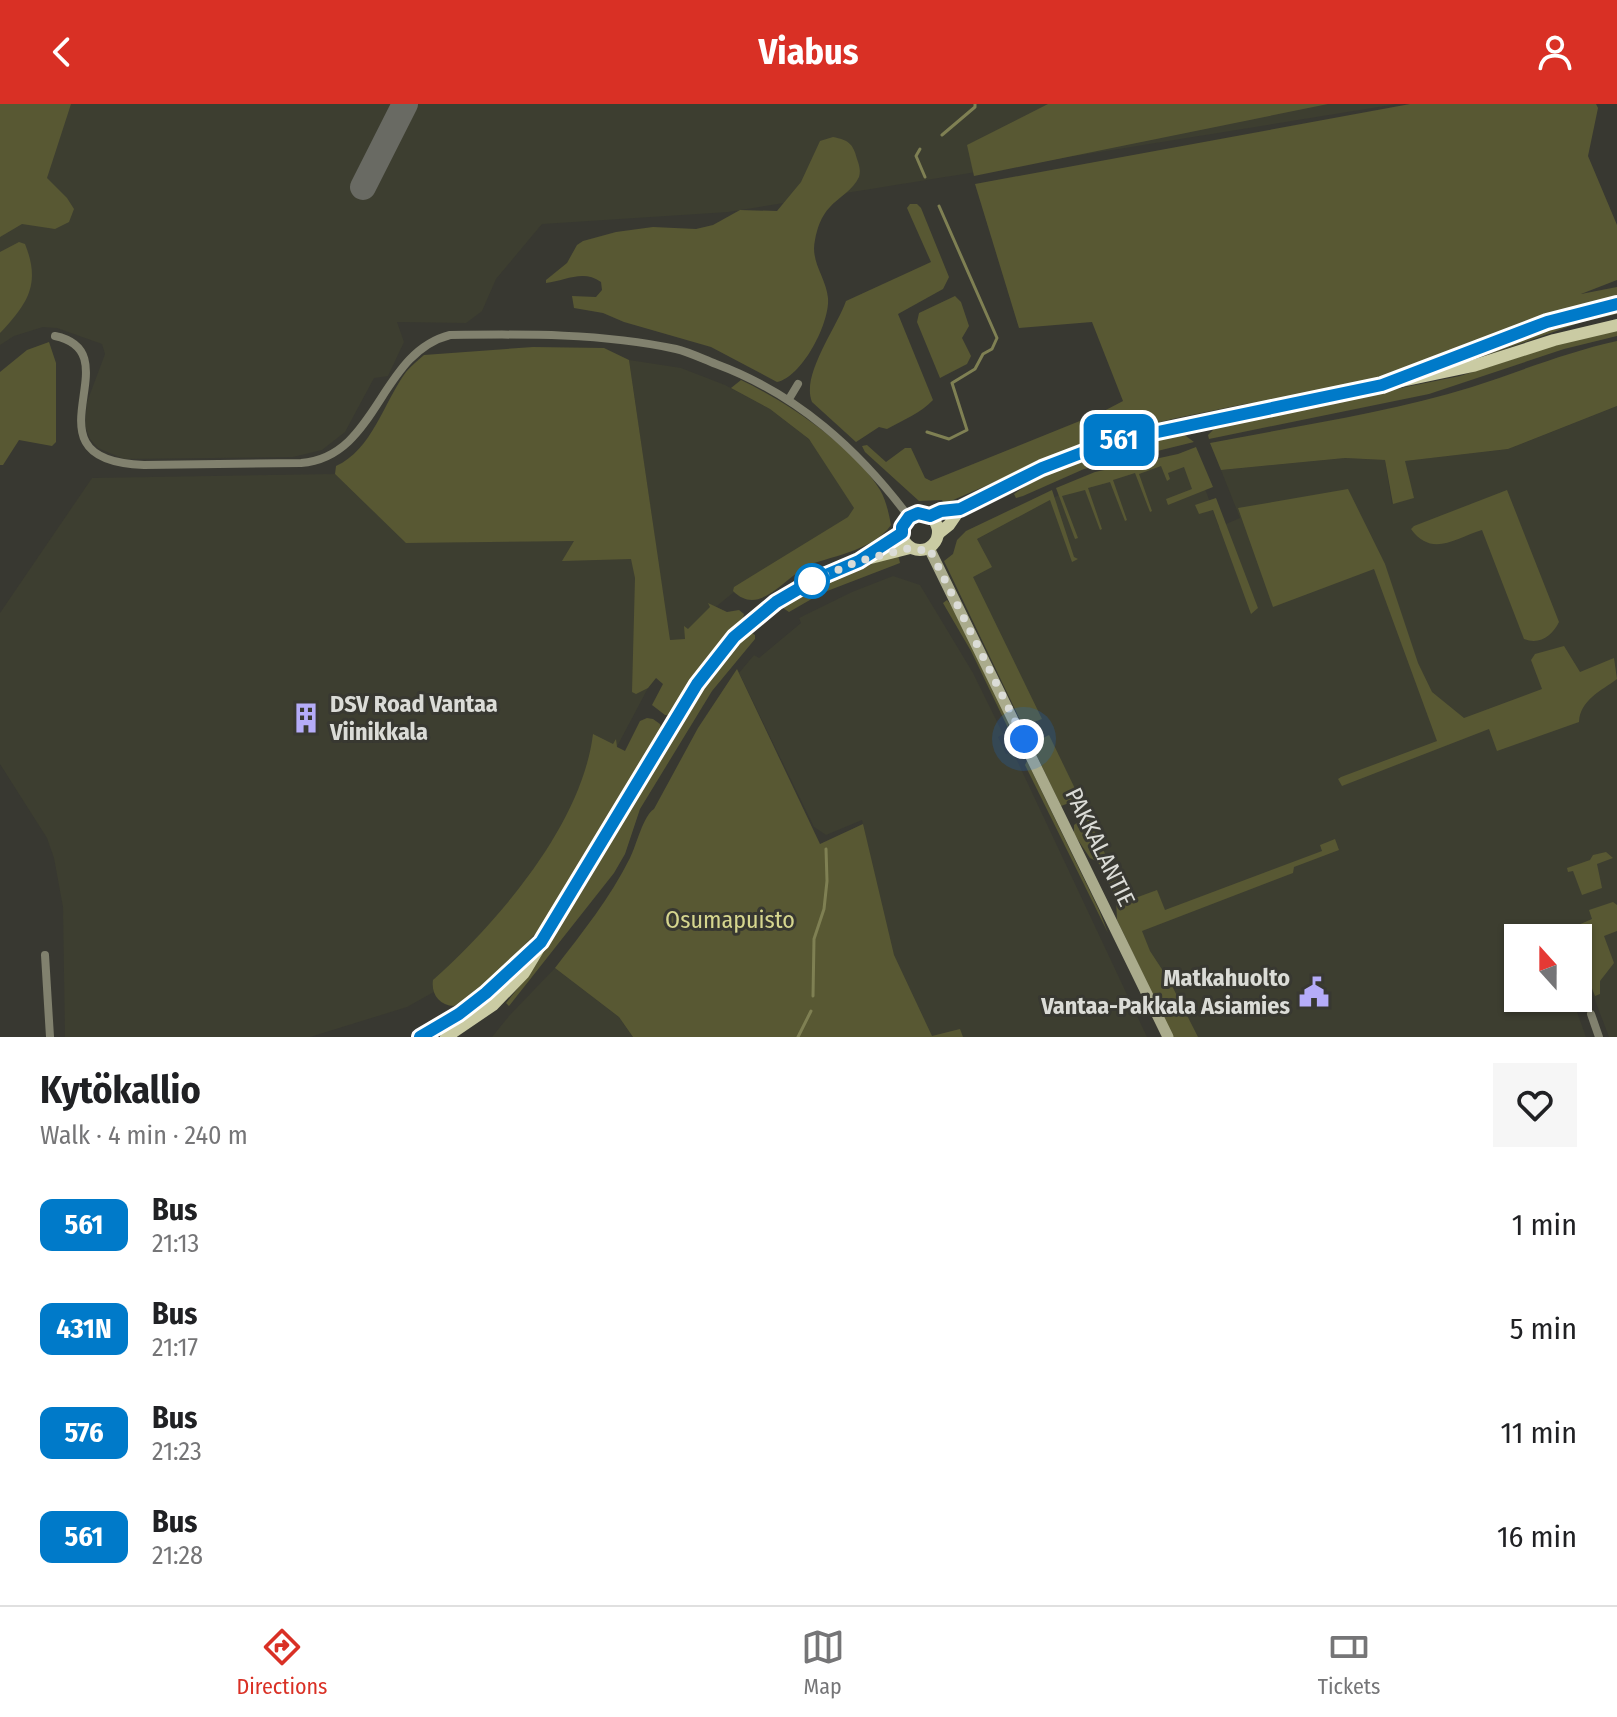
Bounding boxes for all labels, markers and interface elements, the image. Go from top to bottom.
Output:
icon: back [40,30,84,74]
text: Viabus [758,30,859,74]
icon: person [1533,30,1577,74]
line badge: 561 [1073,414,1165,466]
text: 561 [1100,423,1138,456]
unlabelled marker [795,564,829,598]
place label: DSV Road Vantaa Viinikkala [329,690,498,746]
building icon: DSV Road Vantaa Viinikkala [289,701,323,735]
your location [1004,719,1044,759]
street label: PAKKALANTIE [1059,783,1141,911]
park label: Osumapuisto [665,906,795,934]
north arrow [1504,924,1592,1012]
map controls [1504,924,1592,1012]
place label: Matkahuolto Vantaa-Pakkala Asiamies [1040,964,1290,1020]
public building icon: Matkahuolto Vantaa-Pakkala Asiamies [1297,975,1331,1009]
button: heart [1493,1063,1577,1147]
text: Kytökallio [40,1067,201,1113]
text: Walk · 4 min · 240 m [40,1120,248,1151]
text: Bus [152,1192,197,1228]
text: 1 min [1512,1207,1577,1243]
text: 561 [65,1208,103,1241]
text: 21:13 [152,1228,199,1259]
text: Bus [152,1296,197,1332]
text: 5 min [1510,1311,1577,1347]
text: 431N [56,1312,112,1345]
text: 21:17 [152,1332,198,1363]
text: Bus [152,1400,197,1436]
text: 11 min [1501,1415,1577,1451]
text: 576 [64,1416,104,1449]
text: 21:23 [152,1436,202,1467]
text: Bus [152,1504,197,1540]
text: 16 min [1497,1519,1577,1555]
text: 561 [65,1520,103,1553]
text: 21:28 [152,1540,203,1571]
tab: Directions [237,1625,328,1700]
tab: Map [801,1625,845,1700]
tab: Tickets [1318,1625,1380,1700]

